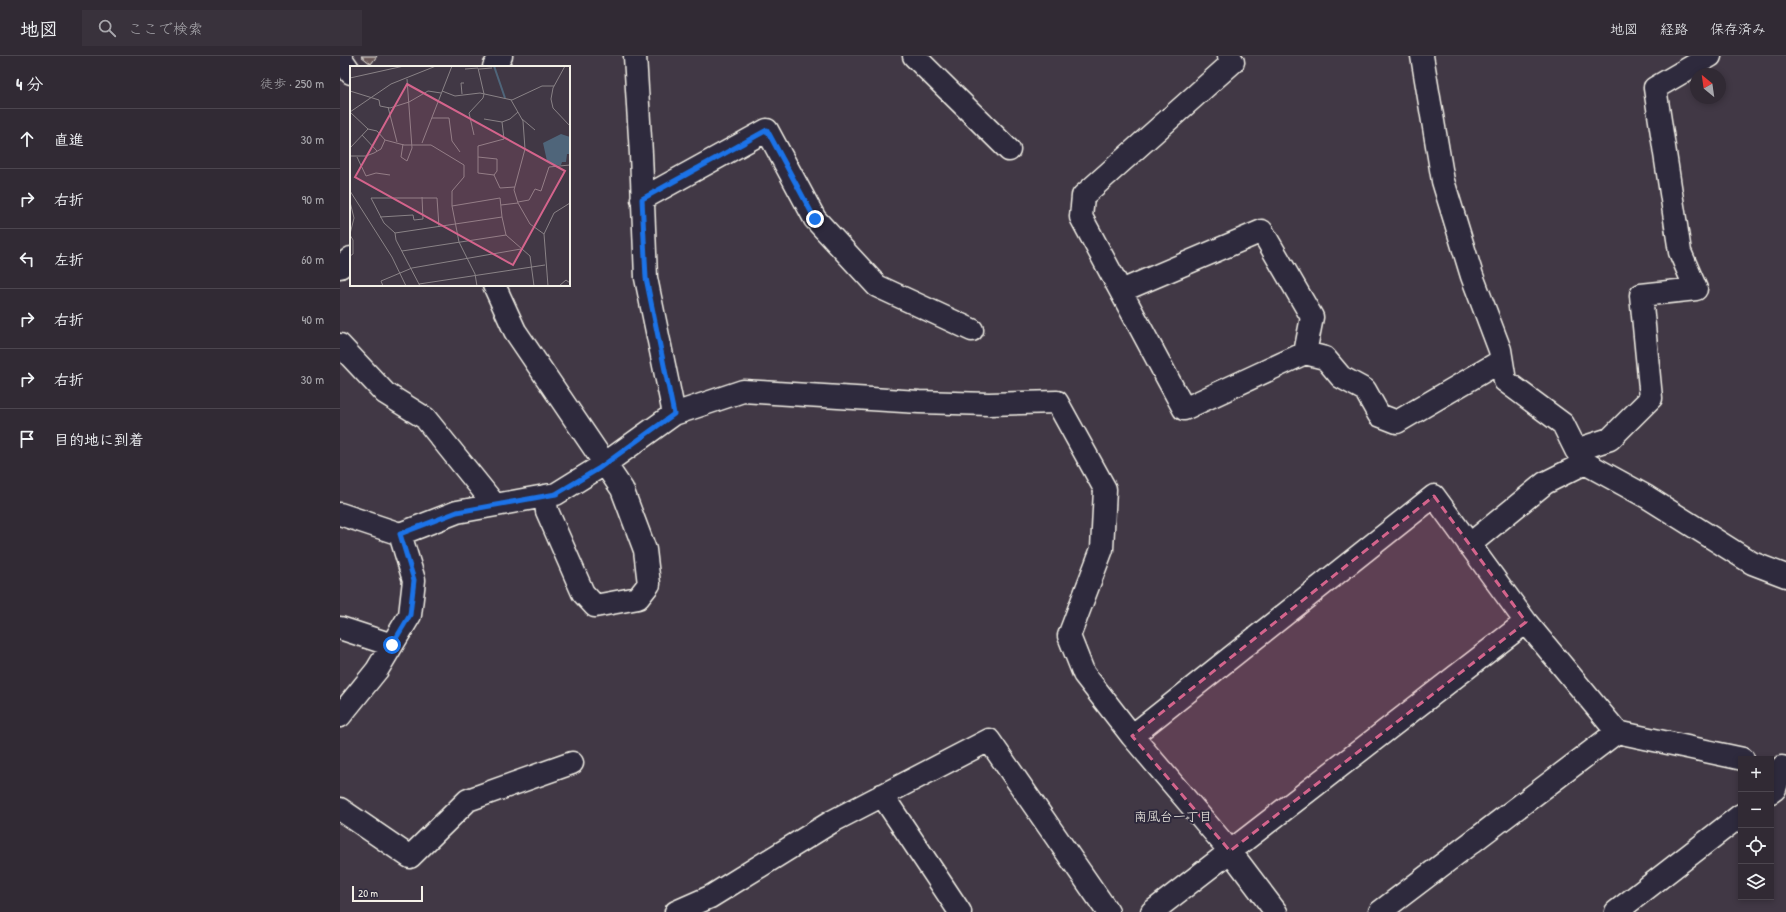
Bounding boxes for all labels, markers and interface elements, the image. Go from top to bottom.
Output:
search box [82,10,362,46]
text: 地図 [20,16,58,42]
icon: search [96,17,118,39]
text: ここで検索 [128,18,203,39]
text: 地図 [1610,19,1638,38]
text: 経路 [1660,19,1688,38]
text: 保存済み [1710,19,1766,38]
inset map [350,66,570,286]
north arrow [1690,68,1726,104]
text: 4 分 [16,72,43,95]
text: 徒歩 · 250 m [260,74,324,92]
icon: ahead [16,128,38,150]
text: 直進 [54,129,84,150]
text: 30 m [301,130,324,148]
icon: right [16,188,38,210]
text: 右折 [54,189,84,210]
text: 90 m [302,190,324,208]
route end [806,210,824,228]
icon: left [16,248,38,270]
text: 左折 [54,249,84,270]
text: 60 m [301,250,324,268]
icon: right [16,308,38,330]
text: 右折 [54,309,84,330]
text: 40 m [301,310,324,328]
icon: right [16,368,38,390]
text: 右折 [54,369,84,390]
text: 30 m [301,370,324,388]
icon: arrive [16,428,38,450]
text: 目的地に到着 [54,429,144,450]
route start [383,636,401,654]
map controls [1738,756,1774,900]
button: + [1738,756,1774,792]
button: − [1738,792,1774,828]
district label: 南風台一丁目 [1134,807,1212,825]
button: locate [1738,828,1774,864]
button: layers [1738,864,1774,900]
scale bar [352,884,423,903]
text: 20 m [358,886,378,900]

